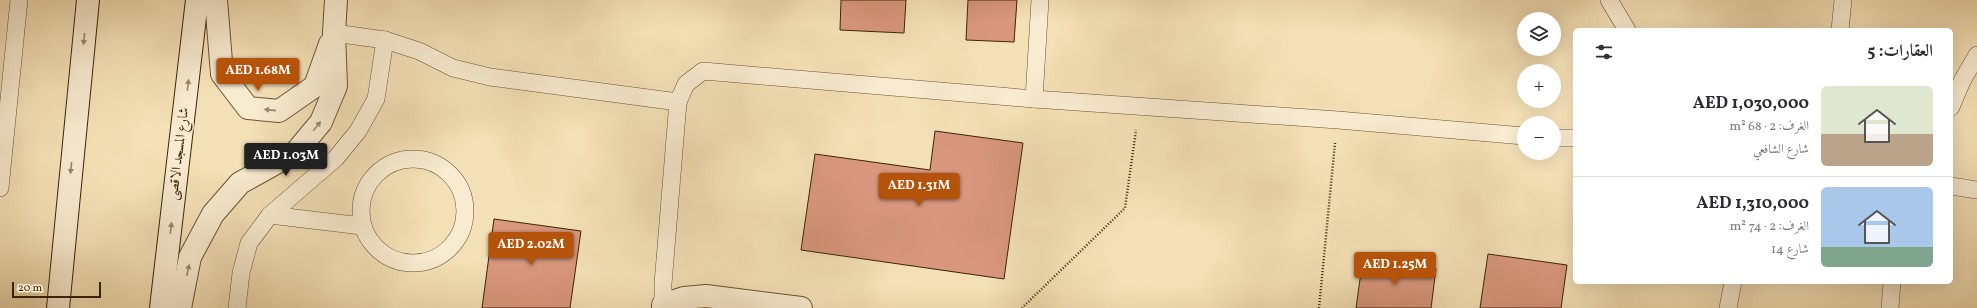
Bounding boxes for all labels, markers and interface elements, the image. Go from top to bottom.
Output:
map controls [1517,12,1561,160]
button: layers [1517,12,1561,56]
one-way arrow [81,33,87,45]
text: العقارات: 5 [1867,40,1933,63]
icon: filters [1593,41,1615,63]
pin: AED 1.68M [212,58,304,92]
text: AED 1.68M [225,62,291,80]
button: + [1517,64,1561,108]
one-way arrow [184,78,191,91]
text: AED 1,030,000 [1693,92,1809,115]
icon: home [1853,102,1901,150]
street label: شارع المسجد الاقصى [164,106,195,202]
one-way arrow [264,107,276,113]
button: − [1517,116,1561,160]
text: الغرف: 2 · 68 m² [1729,118,1809,136]
one-way arrow [313,121,322,132]
text: شارع الشافعي [1753,141,1809,159]
pin: AED 1.03M [240,143,332,177]
text: AED 1.03M [253,147,319,165]
one-way arrow [68,162,75,174]
pin: AED 1.31M [873,173,965,207]
text: AED 1.31M [888,177,950,195]
text: AED 1,310,000 [1696,192,1809,215]
icon: home [1853,203,1901,251]
text: الغرف: 2 · 74 m² [1730,218,1809,236]
one-way arrow [168,221,174,234]
pin: AED 2.02M [485,232,577,266]
text: AED 2.02M [497,236,565,254]
text: شارع 14 [1771,241,1809,259]
pin: AED 1.25M [1349,252,1441,286]
text: AED 1.25M [1363,256,1427,274]
one-way arrow [185,264,191,276]
scale bar [12,280,101,299]
text: 20 m [18,281,42,296]

